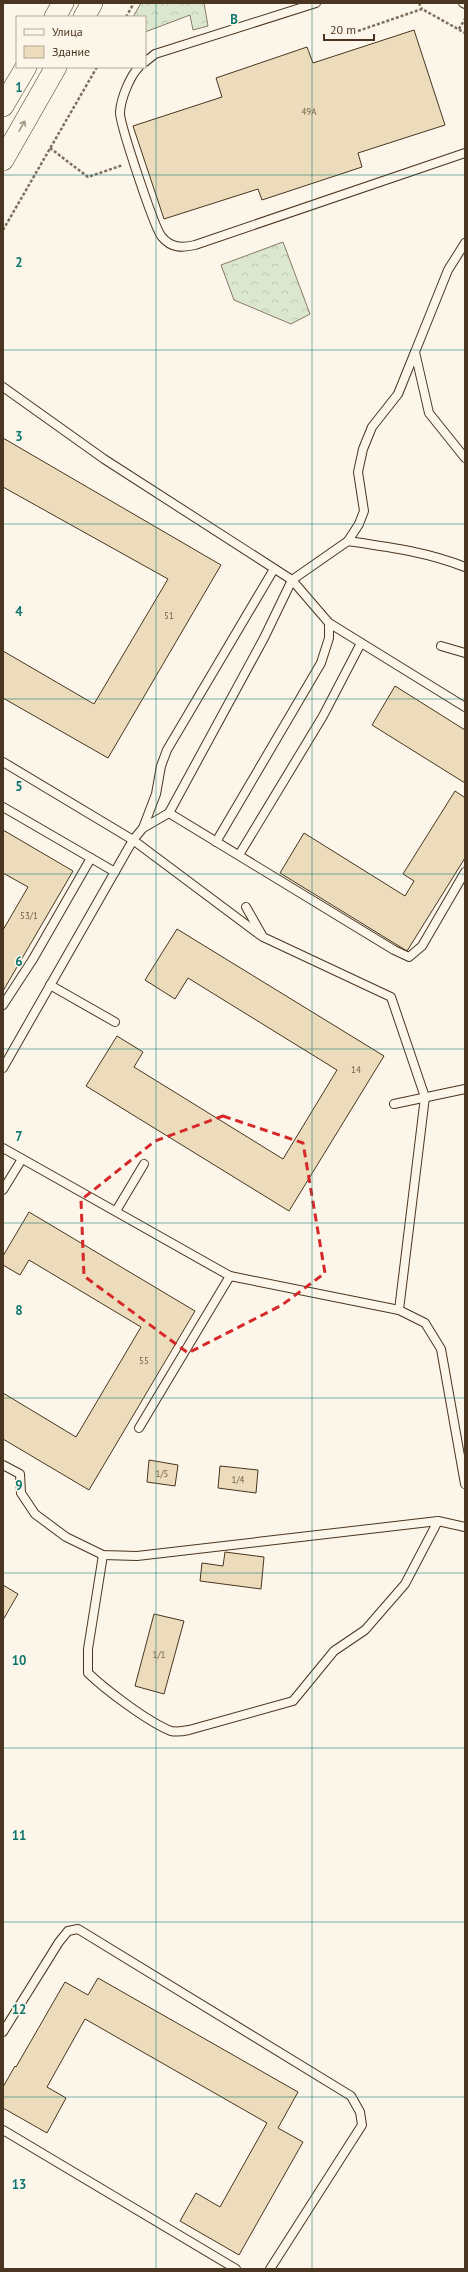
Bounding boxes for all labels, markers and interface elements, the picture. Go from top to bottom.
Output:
text: B [230,11,238,28]
legend [16,16,146,68]
scale bar [324,16,374,42]
text: 20 m [330,22,356,37]
text: Улица [52,24,83,39]
text: Здание [52,44,90,59]
text: 1 [15,79,23,96]
house number: 49А [301,106,317,117]
one-way arrow [19,120,27,132]
text: 2 [15,254,23,271]
text: 3 [15,428,23,445]
text: 4 [15,603,23,620]
house number: 51 [164,610,174,621]
text: 5 [15,778,23,795]
house number: 53/1 [20,910,38,921]
text: 6 [15,953,23,970]
house number: 14 [351,1064,361,1075]
text: 7 [15,1128,23,1145]
text: 8 [15,1302,23,1319]
house number: 55 [139,1355,149,1366]
house number: 1/5 [156,1468,169,1479]
house number: 1/4 [232,1474,245,1485]
text: 9 [15,1477,23,1494]
house number: 1/1 [153,1649,166,1660]
text: 10 [12,1652,26,1669]
text: 11 [12,1827,26,1844]
text: 12 [12,2001,26,2018]
text: 13 [12,2176,26,2193]

